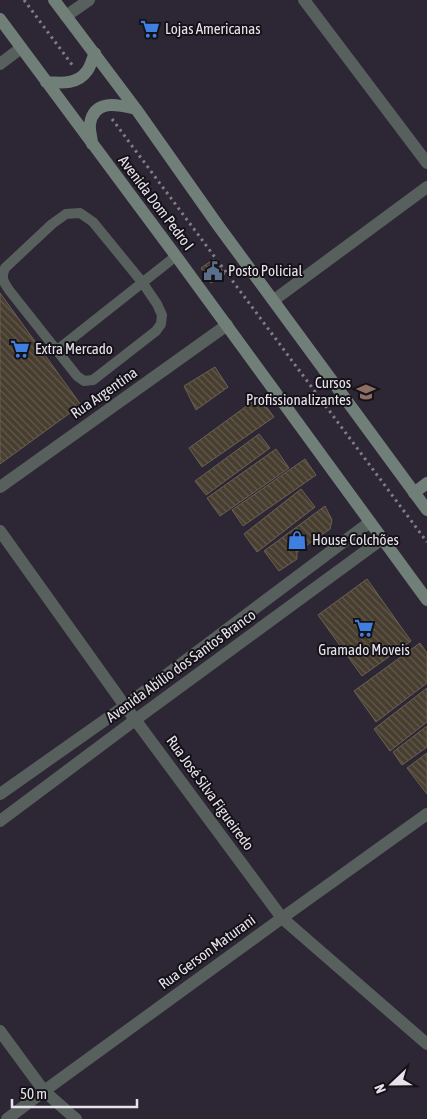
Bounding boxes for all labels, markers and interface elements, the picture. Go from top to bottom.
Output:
supermarket icon: Lojas Americanas [139,18,161,40]
place label: Lojas Americanas [165,20,261,37]
street label: Avenida Dom Pedro I [115,152,197,253]
public building icon: Posto Policial [202,260,224,282]
place label: Posto Policial [228,262,302,279]
supermarket icon: Extra Mercado [9,338,31,360]
place label: Extra Mercado [35,340,113,357]
street label: Rua Argentina [67,363,140,422]
place label: Cursos Profissionalizantes [246,374,351,408]
school or university icon: Cursos Profissionalizantes [355,381,377,403]
shop icon: House Colchões [286,529,308,551]
place label: House Colchões [312,531,399,548]
street label: Avenida Abílio dos Santos Branco [103,606,259,725]
supermarket icon: Gramado Moveis [353,617,375,639]
place label: Gramado Moveis [318,641,410,658]
street label: Rua José Silva Figueiredo [163,732,258,853]
street label: Rua Gerson Maturani [155,911,258,992]
north arrow [367,1059,417,1109]
scale bar [12,1076,138,1108]
text: N [371,1082,389,1096]
text: 50 m [20,1085,47,1102]

